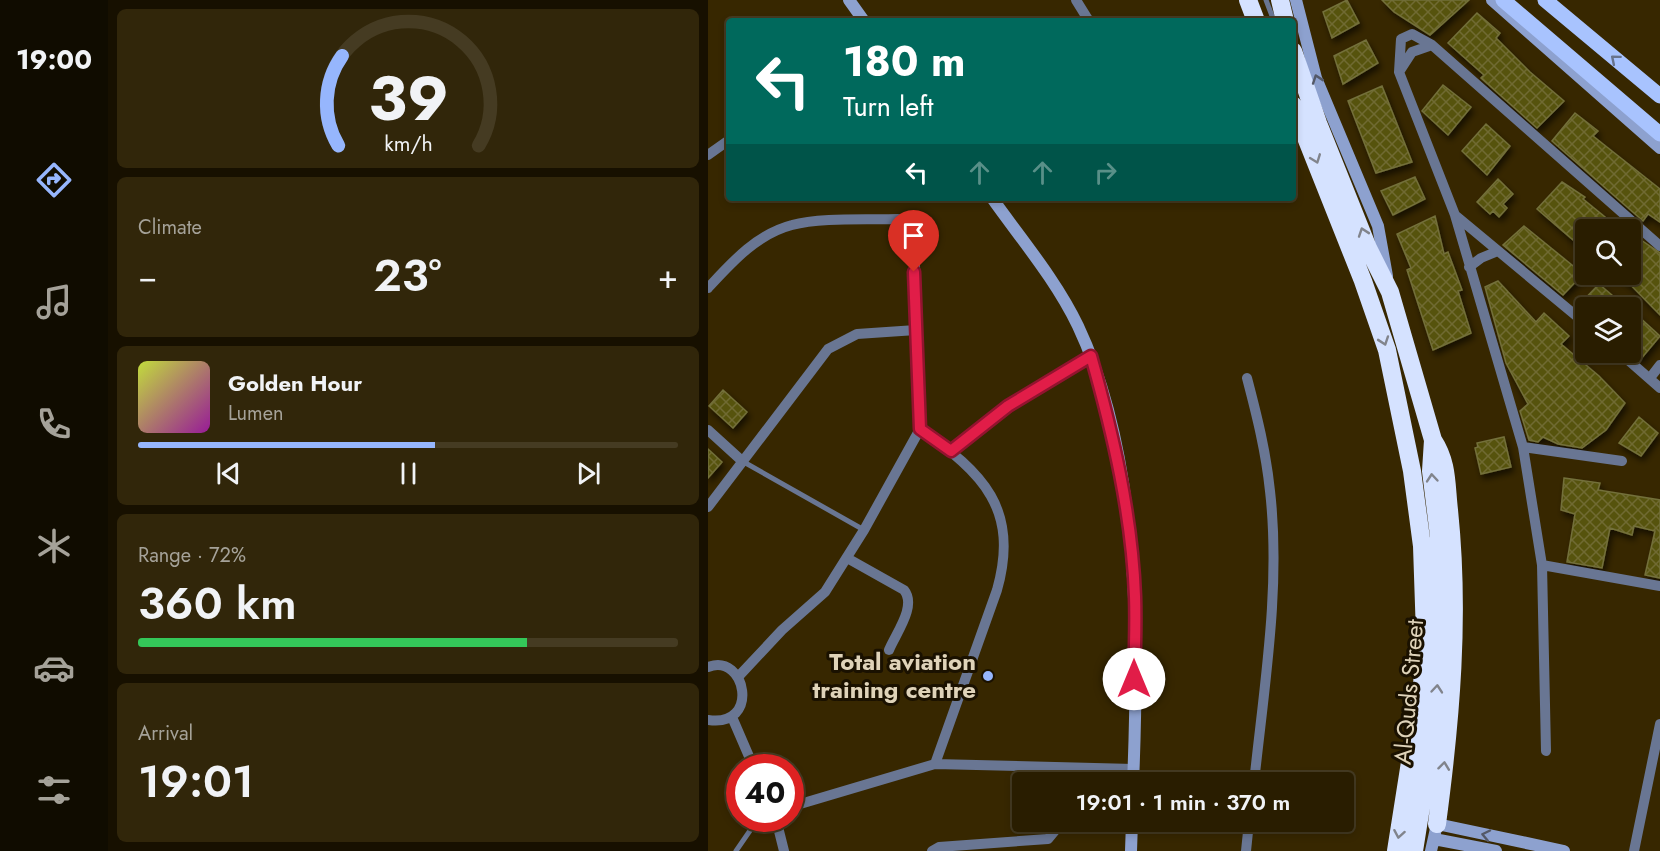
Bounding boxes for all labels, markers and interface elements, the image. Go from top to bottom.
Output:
text: 180 m [843,31,966,92]
text: 19:00 [16,40,92,79]
icon: left [744,42,822,120]
text: 39 [368,53,448,143]
one-way arrow [1611,55,1622,66]
one-way arrow [1312,74,1325,85]
text: Turn left [843,87,933,126]
text: km/h [384,128,432,159]
one-way arrow [1308,153,1321,163]
icon: left [900,156,933,189]
icon: ahead [963,156,996,189]
icon: ahead [1026,156,1059,189]
icon: right [1089,156,1122,189]
icon: directions [33,159,75,201]
pin [888,210,939,272]
text: Climate [138,213,202,242]
icon: arrive [897,219,930,252]
map controls [1575,219,1641,363]
button: search [1575,219,1641,285]
one-way arrow [1357,227,1370,238]
text: 23° [373,243,442,308]
text: − [138,253,157,300]
text: + [658,253,678,300]
icon: music [33,281,75,323]
button: layers [1575,297,1641,363]
one-way arrow [1376,335,1389,346]
text: Golden Hour [228,367,362,399]
text: Lumen [228,399,284,428]
icon: phone [33,403,75,445]
icon: previous [212,457,245,490]
icon: pause [392,457,425,490]
icon: next [572,457,605,490]
one-way arrow [1426,473,1439,482]
icon: climate [33,525,75,567]
text: Range · 72% [138,541,246,570]
text: 360 km [138,571,297,636]
street label: Al-Quds Street [1385,618,1432,766]
place label: Total aviation training centre [813,644,976,707]
icon: car [33,647,75,689]
position arrow [1102,647,1166,711]
marker: Total aviation training centre [981,669,995,683]
one-way arrow [1431,685,1444,694]
text: Arrival [138,719,193,748]
text: 19:01 [138,749,254,814]
speed limit sign: 40 [726,754,804,832]
one-way arrow [1438,761,1450,770]
icon: filters [33,769,75,811]
text: 19:01 · 1 min · 370 m [1076,786,1290,818]
one-way arrow [1393,828,1406,838]
one-way arrow [1482,829,1492,842]

